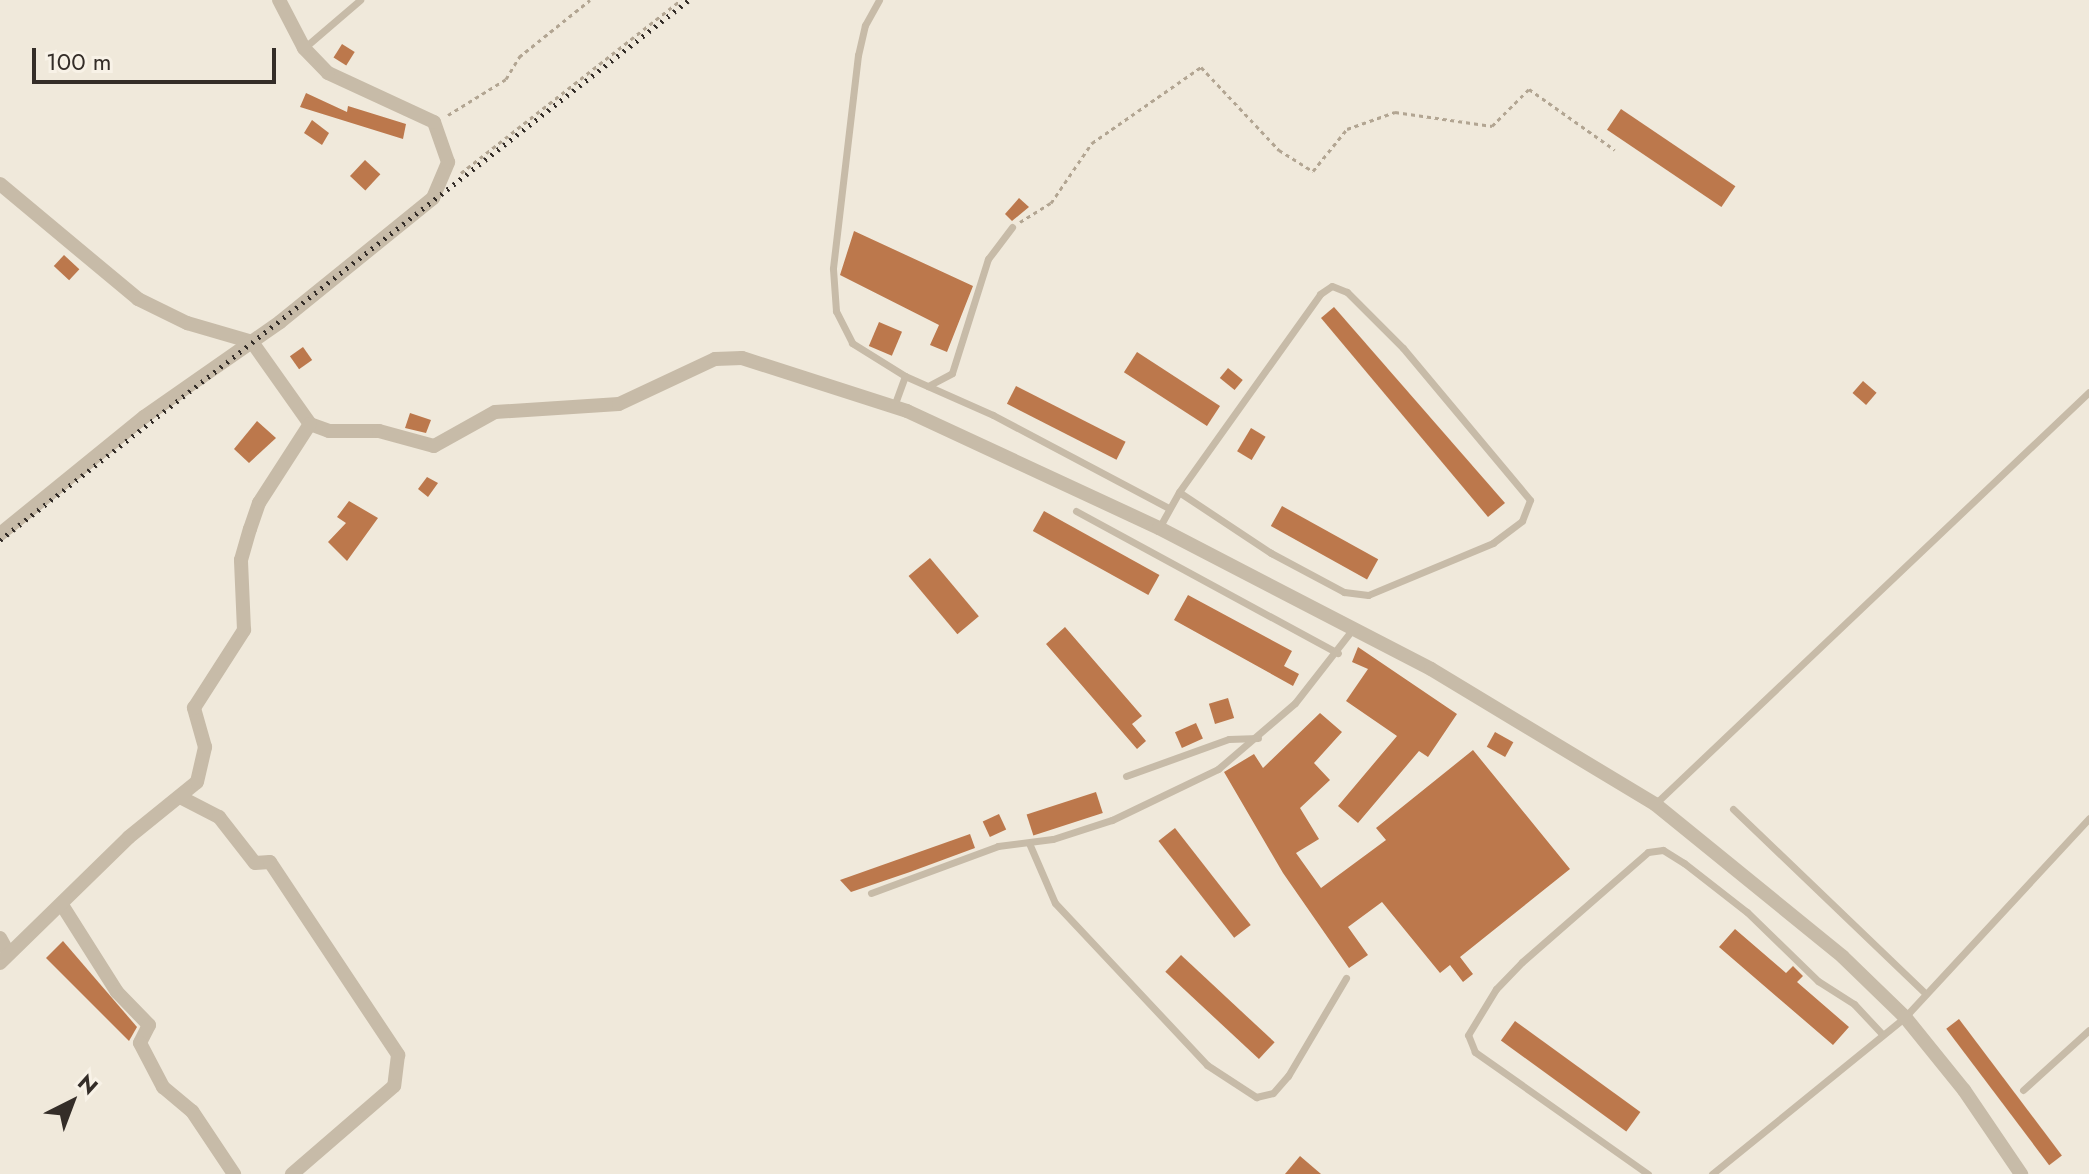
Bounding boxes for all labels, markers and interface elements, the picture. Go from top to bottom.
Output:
scale bar [36,32,280,82]
text: 100 m [46,44,112,79]
north arrow [32,1062,112,1142]
text: N [71,1066,105,1102]

